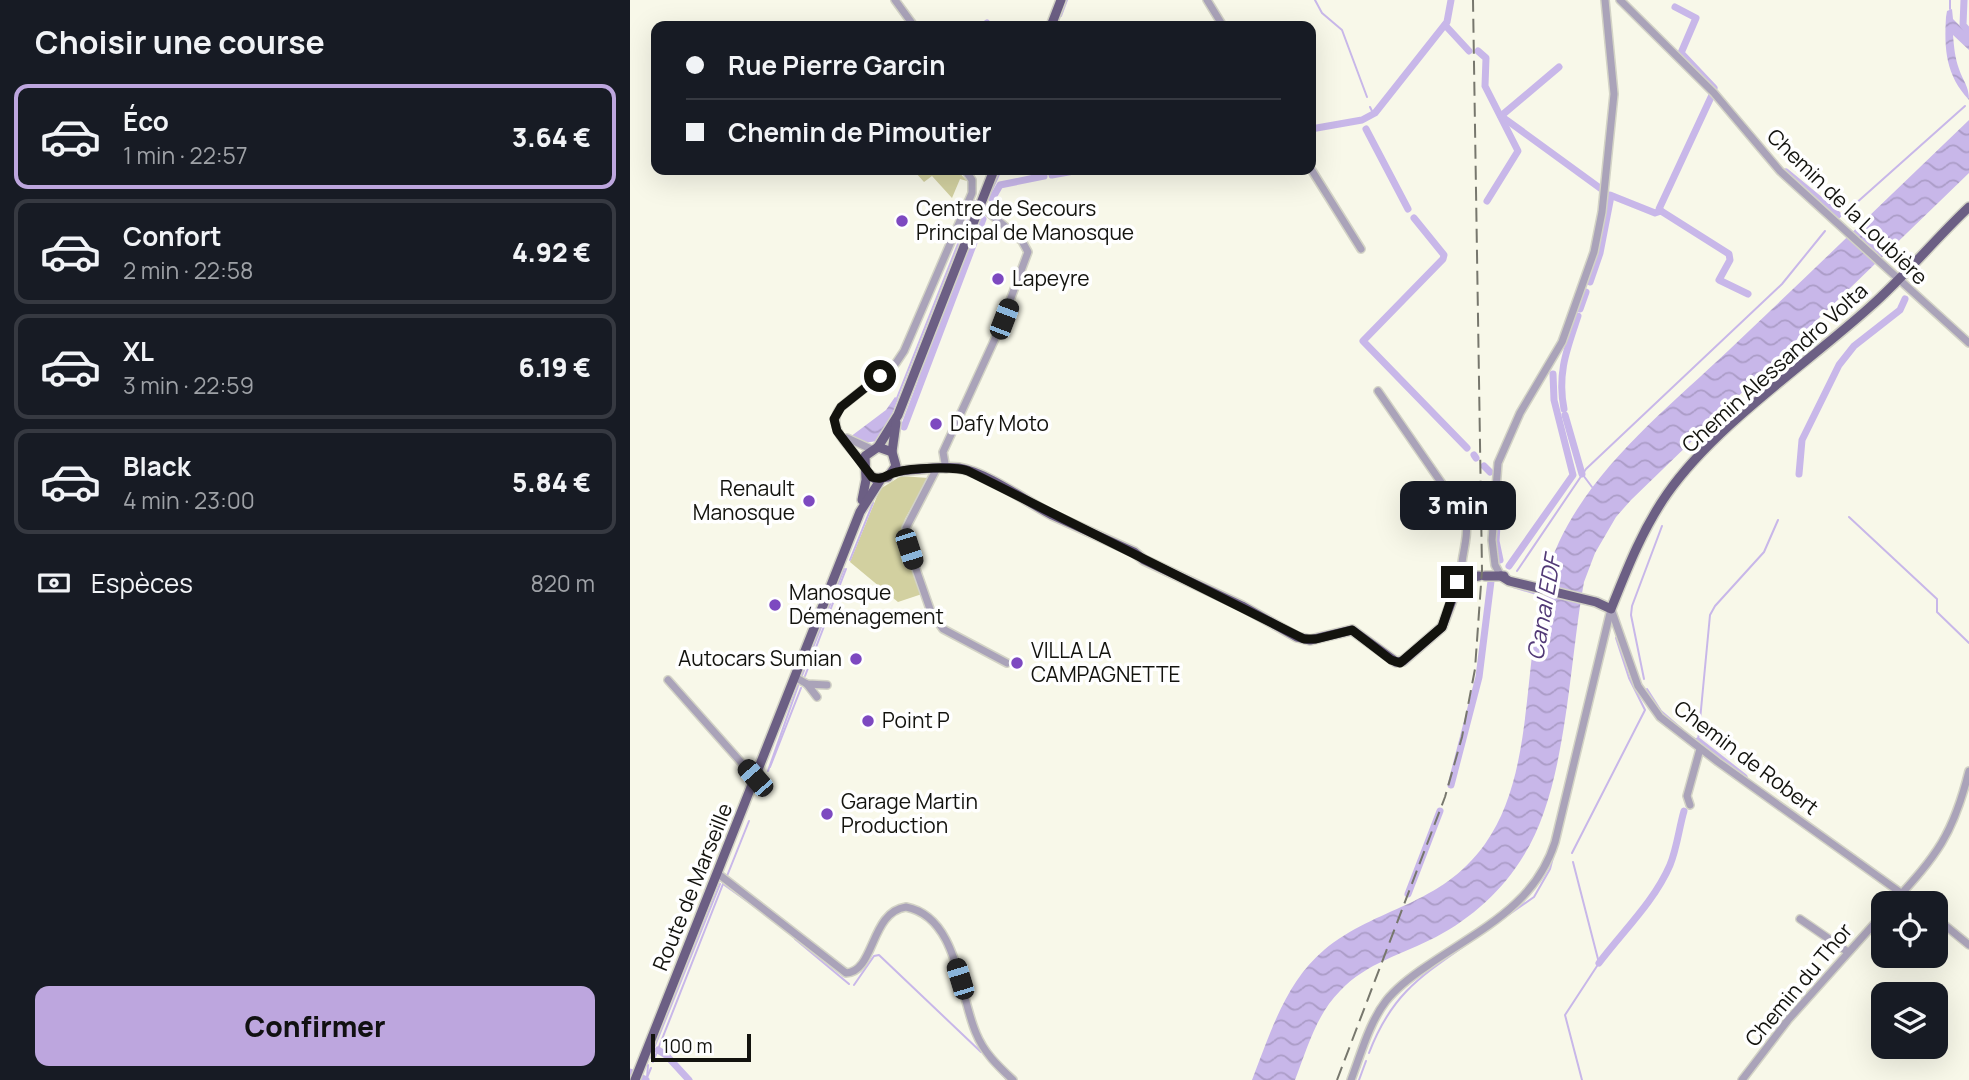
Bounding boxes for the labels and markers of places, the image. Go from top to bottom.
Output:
place label: Centre de Secours Principal de Manosque [916,194,1134,246]
marker: Centre de Secours Principal de Manosque [894,213,910,229]
place label: Lapeyre [1012,264,1090,292]
marker: Lapeyre [990,271,1006,287]
place label: Dafy Moto [950,409,1049,437]
marker: Dafy Moto [928,416,944,432]
place label: Renault Manosque [693,474,795,526]
marker: Renault Manosque [801,493,817,509]
place label: Manosque Déménagement [789,578,944,630]
marker: Manosque Déménagement [767,597,783,613]
place label: VILLA LA CAMPAGNETTE [1031,636,1181,688]
place label: Autocars Sumian [678,644,842,672]
marker: Autocars Sumian [848,651,864,667]
marker: VILLA LA CAMPAGNETTE [1009,655,1025,671]
place label: Point P [882,706,950,734]
marker: Point P [860,713,876,729]
place label: Garage Martin Production [841,787,978,839]
marker: Garage Martin Production [819,806,835,822]

